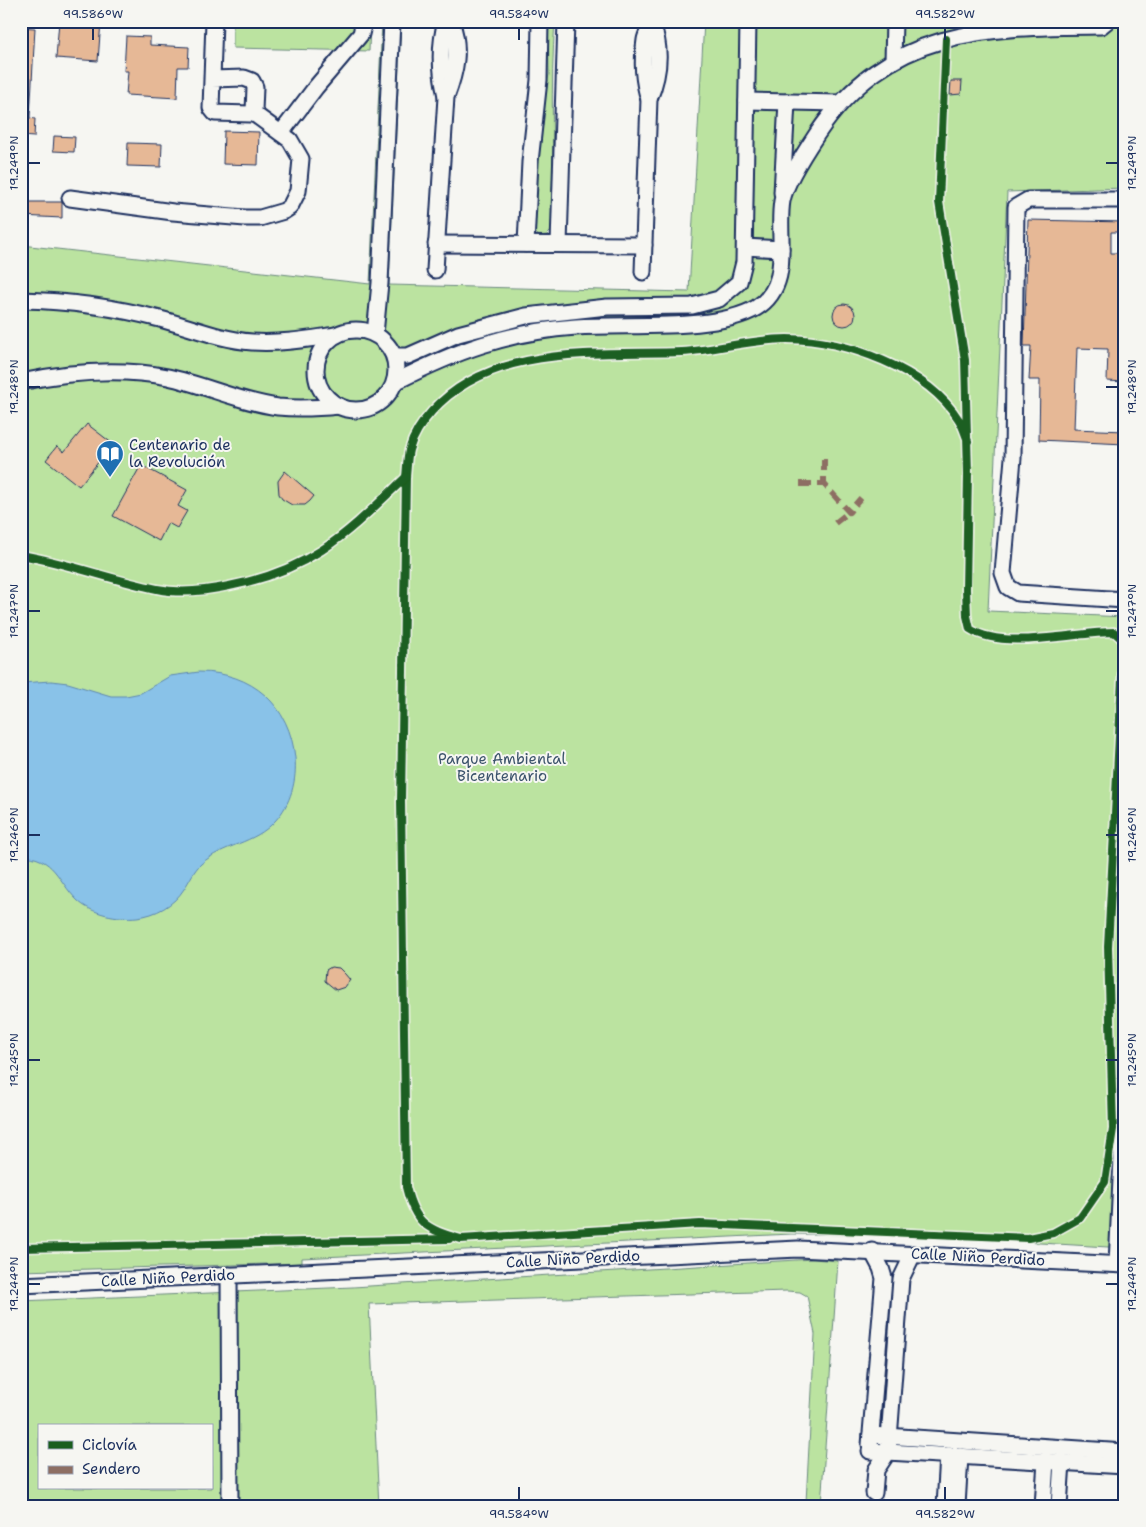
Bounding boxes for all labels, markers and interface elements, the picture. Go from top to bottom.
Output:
text: 99.586°W [63,6,123,22]
text: 99.584°W [489,6,549,22]
text: 99.582°W [915,6,975,22]
text: 19.249°N [6,136,22,190]
text: 19.249°N [1124,136,1140,190]
text: 19.248°N [6,359,22,415]
text: 19.248°N [1124,359,1140,415]
place label: Centenario de la Revolución [129,435,231,472]
library icon: Centenario de la Revolución [95,439,125,478]
text: 19.247°N [6,584,22,638]
text: 19.247°N [1124,584,1140,638]
park label: Parque Ambiental Bicentenario [438,749,566,786]
text: 19.246°N [6,807,22,863]
text: 19.246°N [1124,807,1140,863]
text: 19.245°N [6,1033,22,1087]
text: 19.245°N [1124,1033,1140,1087]
street label: Calle Niño Perdido [910,1244,1046,1270]
street label: Calle Niño Perdido [505,1246,641,1272]
text: 19.244°N [6,1256,22,1312]
text: 19.244°N [1124,1256,1140,1312]
street label: Calle Niño Perdido [100,1265,236,1291]
legend [38,1424,212,1490]
text: Ciclovía [82,1435,138,1455]
text: Sendero [82,1459,141,1479]
text: 99.584°W [489,1506,549,1522]
text: 99.582°W [915,1506,975,1522]

